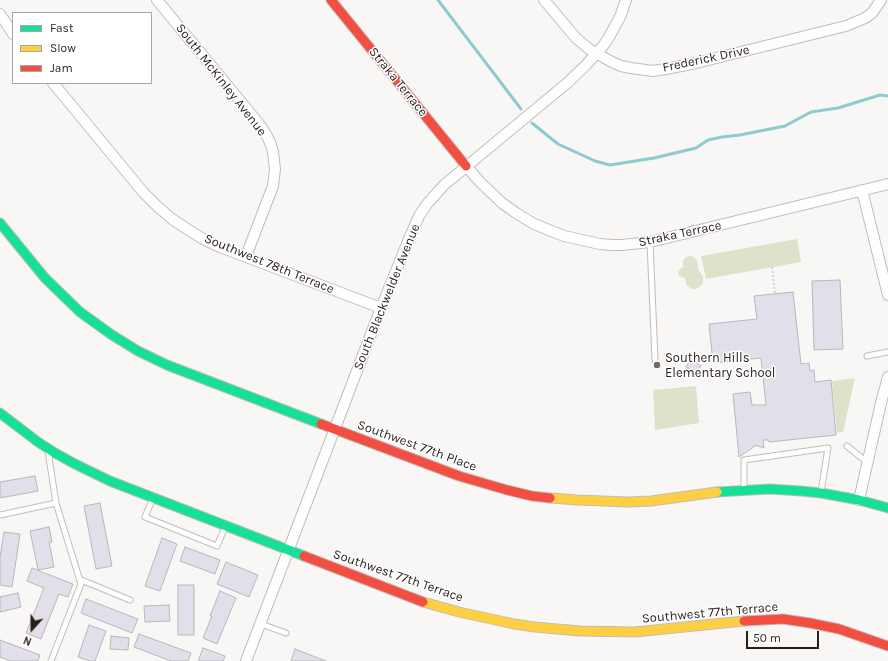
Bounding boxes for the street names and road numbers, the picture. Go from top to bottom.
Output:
street label: South McKinley Avenue [172,21,270,139]
street label: Frederick Drive [661,42,751,76]
street label: Straka Terrace [365,44,431,120]
street label: Straka Terrace [637,218,723,250]
street label: South Blackwelder Avenue [351,222,423,372]
street label: Southwest 78th Terrace [202,231,336,297]
street label: Southwest 77th Place [355,417,479,475]
street label: Southwest 77th Terrace [331,546,465,606]
street label: Southwest 77th Terrace [641,599,779,627]

